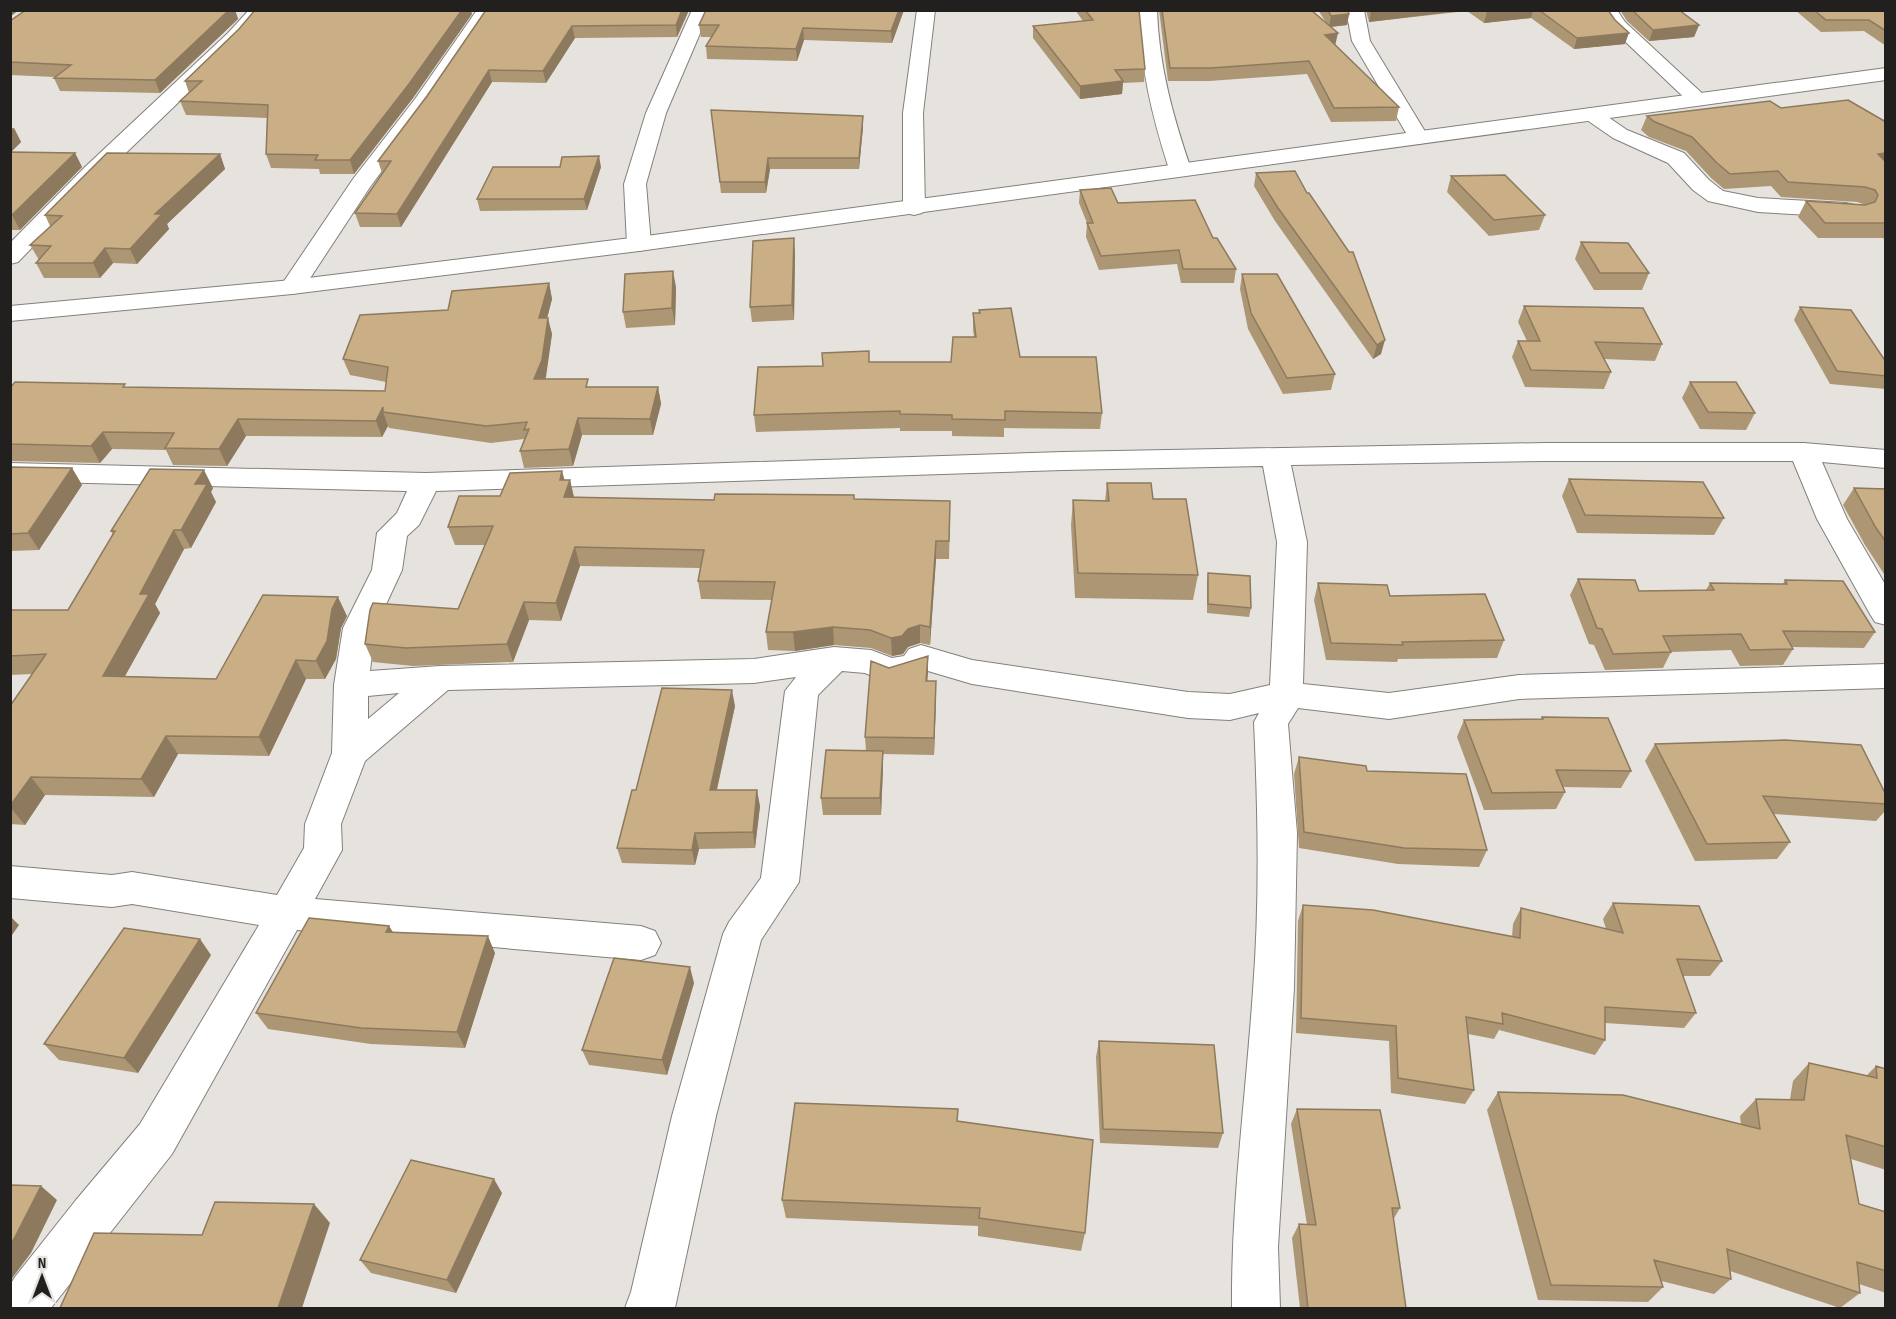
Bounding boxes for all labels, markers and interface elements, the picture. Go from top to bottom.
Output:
north arrow [12,1247,72,1307]
text: N [38,1254,46,1273]

